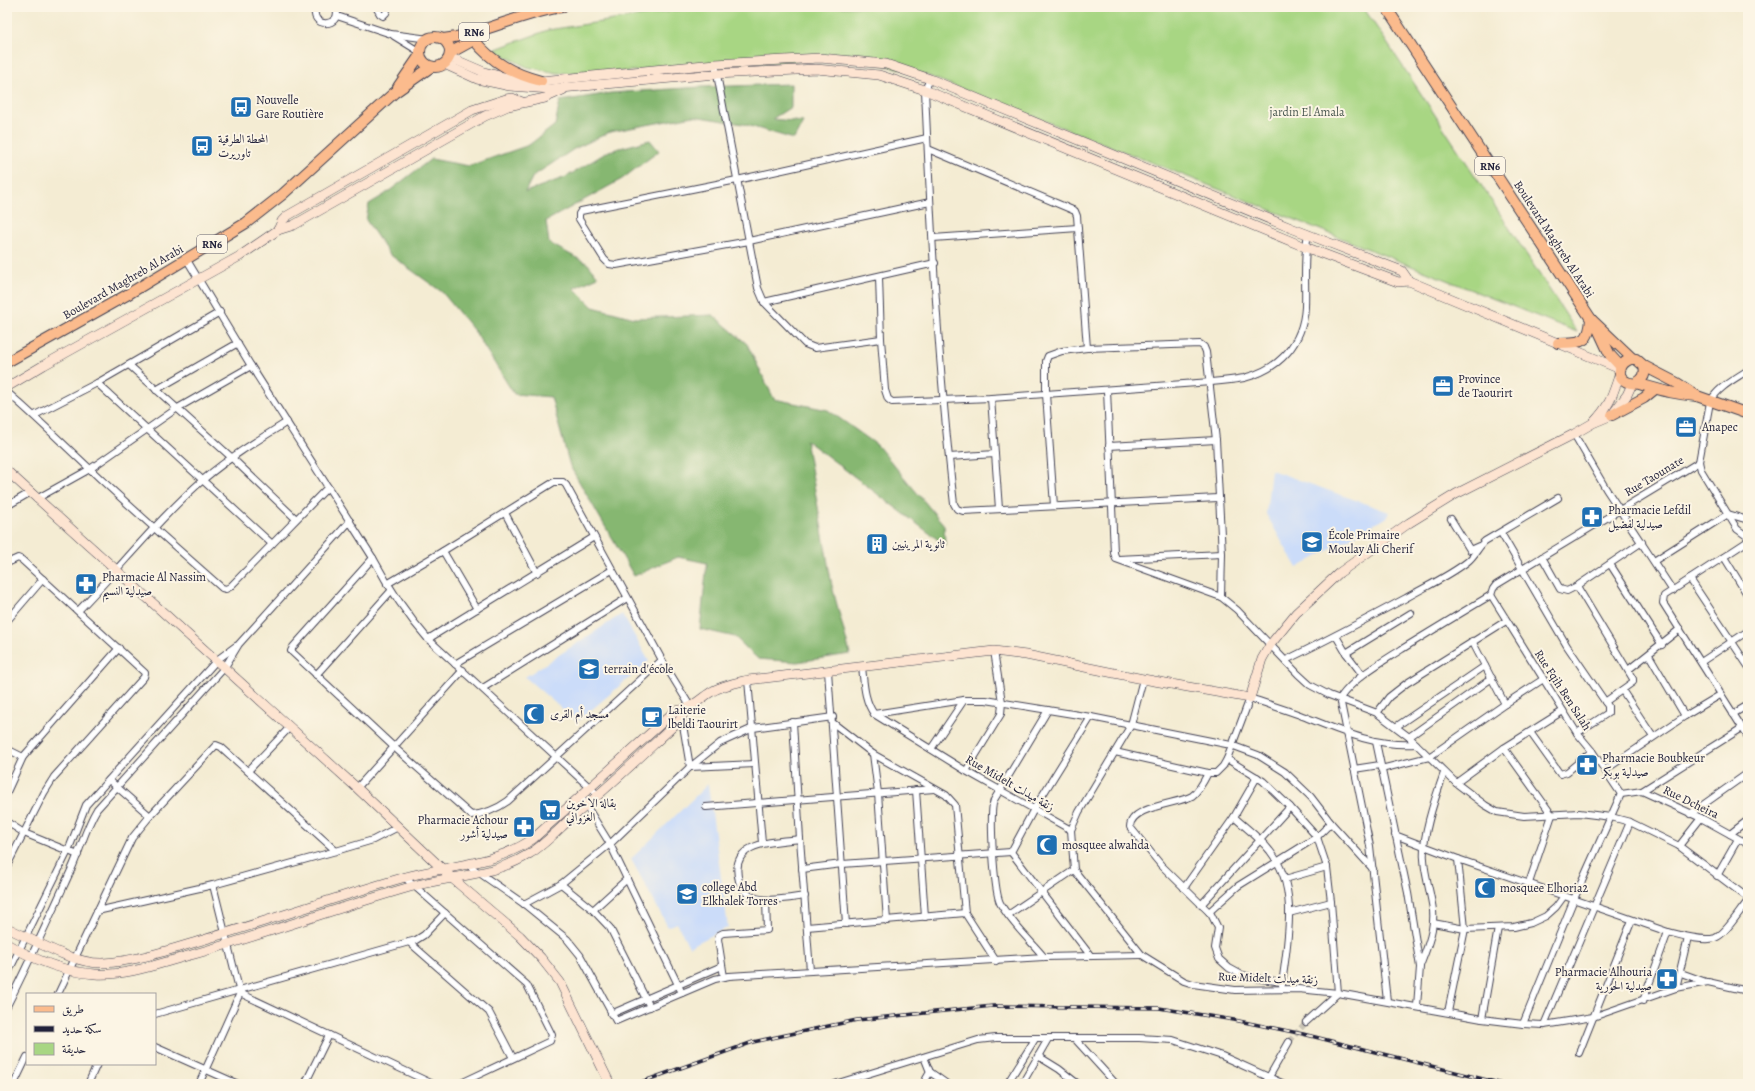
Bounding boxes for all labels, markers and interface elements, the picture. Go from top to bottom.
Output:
road number: RN6 [459,23,489,41]
place label: Nouvelle Gare Routière [256,92,324,122]
bus stop icon: Nouvelle Gare Routière [228,94,254,120]
park label: jardin El Amala [1269,104,1345,120]
place label: المحطة الطرقية تاوريرت [218,131,269,161]
bus stop icon: المحطة الطرقية تاوريرت [189,133,215,159]
road number: RN6 [1475,157,1505,175]
street label: Boulevard Maghreb Al Arabi [1510,177,1598,301]
road number: RN6 [197,235,227,253]
street label: Boulevard Maghreb Al Arabi [60,241,186,323]
place label: Province de Taourirt [1458,371,1513,401]
office icon: Province de Taourirt [1430,373,1456,399]
office icon: Anapec [1673,414,1699,440]
place label: Anapec [1701,419,1738,435]
street label: Rue Taounate [1621,452,1687,500]
place label: Pharmacie Lefdil صيدلية لفضيل [1608,502,1691,533]
pharmacy icon: Pharmacie Lefdil صيدلية لفضيل [1579,504,1605,530]
place label: École Primaire Moulay Ali Cherif [1328,527,1415,557]
school or university icon: École Primaire Moulay Ali Cherif [1299,529,1325,555]
building icon: ثانوية المرينيين [864,531,890,557]
place label: ثانوية المرينيين [892,536,946,552]
place label: Pharmacie Al Nassim صيدلية النسيم [102,569,206,603]
pharmacy icon: Pharmacie Al Nassim صيدلية النسيم [73,571,99,597]
street label: Rue Fqih Ben Salah [1531,647,1595,734]
school or university icon: terrain d'école [576,656,602,682]
place label: terrain d'école [604,661,673,677]
mosque icon: مسجد أم القرى [521,701,547,727]
place label: Laiterie lbeldi Taourirt [668,702,738,732]
cafe icon: Laiterie lbeldi Taourirt [639,704,665,730]
place label: مسجد أم القرى [550,706,609,725]
place label: Pharmacie Boubkeur صيدلية بوبكر [1600,750,1705,780]
street label: Rue Midelt زنقة ميدلت [963,751,1058,815]
pharmacy icon: Pharmacie Boubkeur صيدلية بوبكر [1574,752,1600,778]
street label: Rue Dcheira [1661,782,1722,823]
place label: بقالة الاخوين الغزواني [566,795,616,827]
supermarket icon: بقالة الاخوين الغزواني [537,797,563,823]
place label: Pharmacie Achour صيدلية أشور [418,812,508,842]
pharmacy icon: Pharmacie Achour صيدلية أشور [511,814,537,840]
mosque icon: mosquee alwahda [1034,832,1060,858]
place label: mosquee alwahda [1062,837,1150,853]
mosque icon: mosquee Elhoria2 [1472,875,1498,901]
place label: college Abd Elkhalek Torres [702,879,778,909]
place label: mosquee Elhoria2 [1500,880,1589,896]
school or university icon: college Abd Elkhalek Torres [674,881,700,907]
place label: Pharmacie Alhouria صيدلية الحورية [1555,964,1652,994]
pharmacy icon: Pharmacie Alhouria صيدلية الحورية [1654,966,1680,992]
street label: Rue Midelt زنقة ميدلت [1218,968,1319,988]
legend [26,993,156,1065]
text: طريق [62,1001,84,1017]
text: سكة حديد [62,1021,102,1037]
text: حديقة [62,1041,86,1057]

